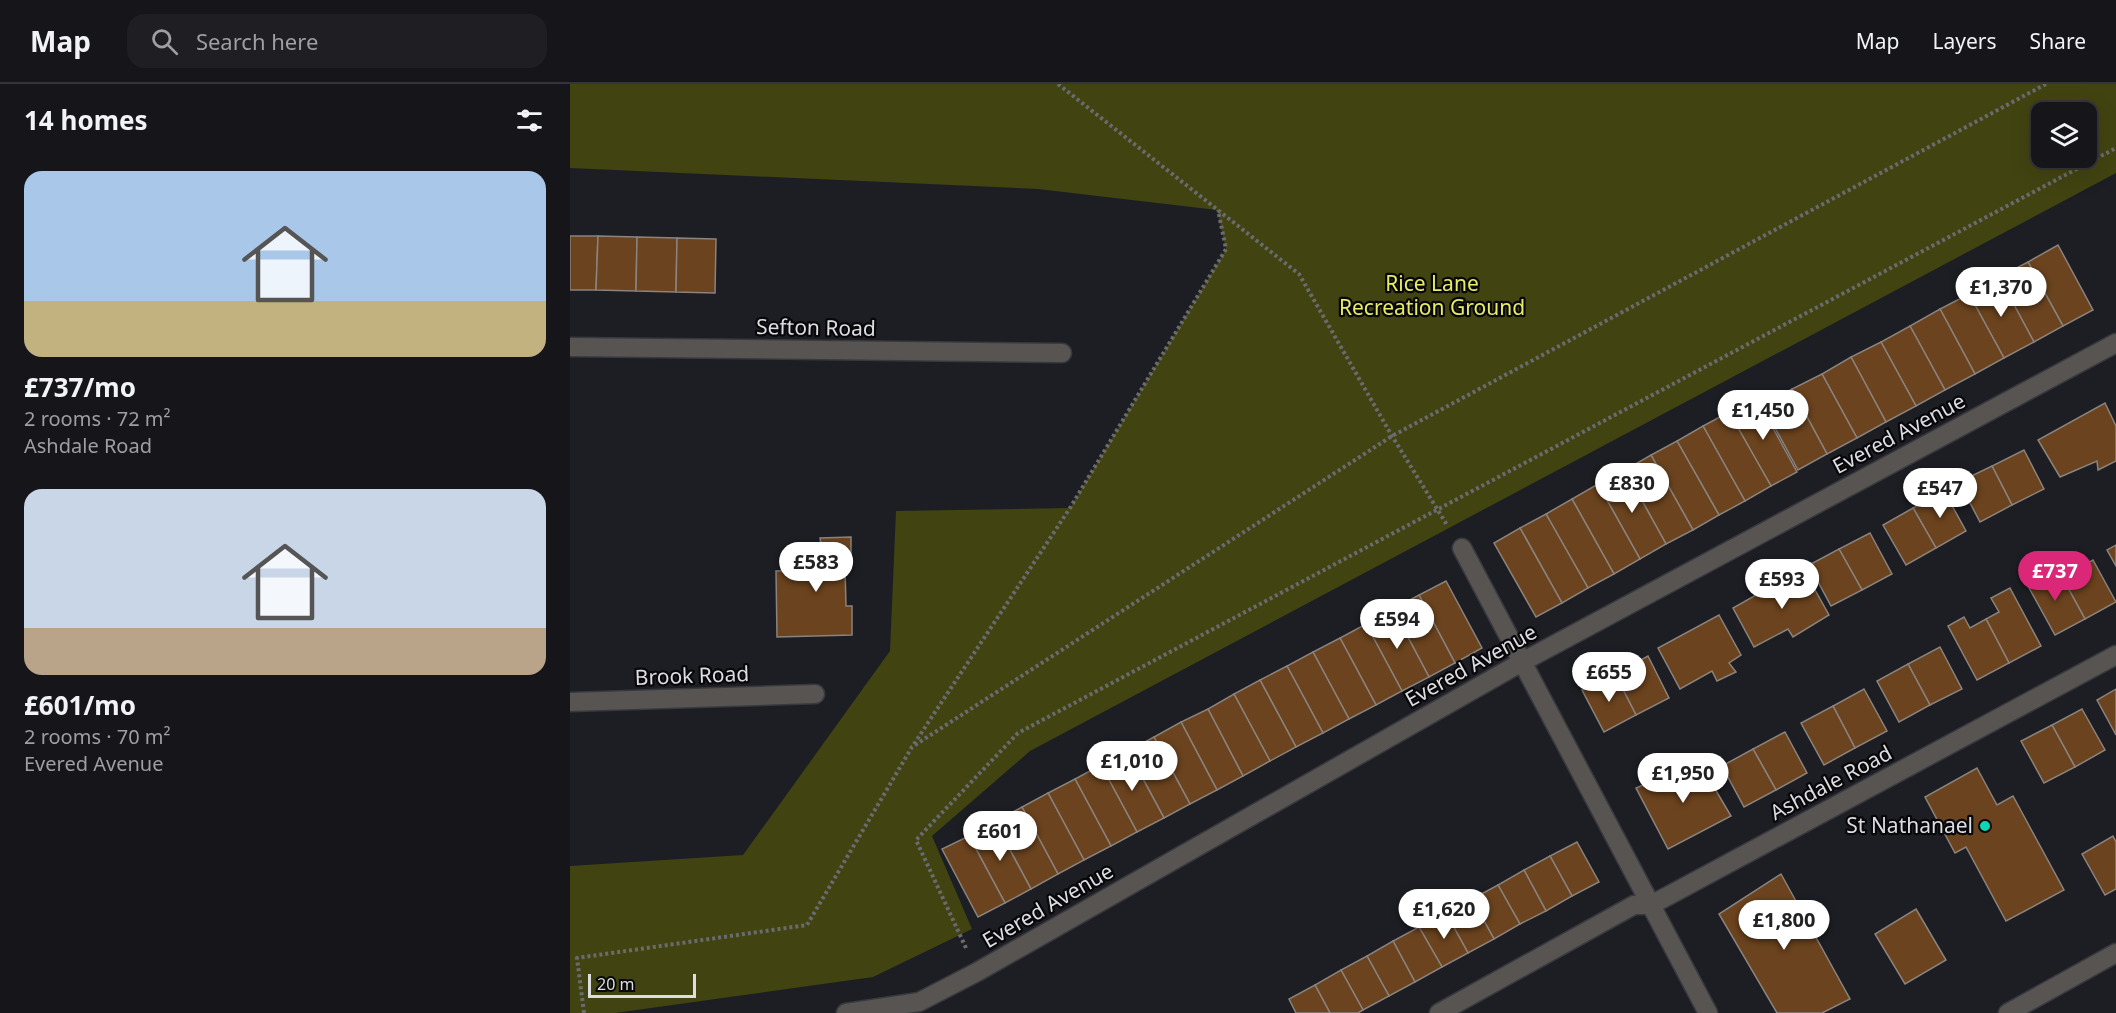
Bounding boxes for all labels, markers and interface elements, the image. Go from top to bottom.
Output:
search box [127,14,547,68]
text: Map [30,22,91,60]
icon: search [148,25,181,58]
text: Search here [196,26,318,56]
text: Map [1856,27,1900,55]
text: Layers [1933,27,1997,55]
text: Share [2030,27,2086,55]
text: 14 homes [24,102,148,138]
map controls [2031,102,2097,168]
button: layers [2031,102,2097,168]
icon: filters [513,104,546,137]
icon: home [231,210,339,318]
pin: £1,370 [1952,267,2050,318]
park label: Rice Lane Recreation Ground [1339,269,1525,321]
text: £1,370 [1970,273,2032,300]
street label: Sefton Road [756,312,876,342]
text: £737/mo [24,369,136,405]
street label: Evered Avenue [1827,386,1970,480]
pin: £1,450 [1714,390,1812,441]
text: £1,450 [1732,396,1794,423]
text: 2 rooms · 72 m² [24,405,171,432]
text: Ashdale Road [24,432,152,459]
pin: £830 [1596,463,1668,514]
pin: £547 [1904,468,1976,519]
text: £830 [1609,469,1655,496]
text: £547 [1917,474,1963,501]
icon: home [231,528,339,636]
pin: £583 [780,542,852,593]
text: £583 [793,548,839,575]
pin: £737 [2019,551,2091,602]
text: £737 [2032,557,2078,584]
pin: £593 [1746,559,1818,610]
text: £593 [1759,565,1805,592]
pin: £594 [1361,599,1433,650]
text: £594 [1374,605,1420,632]
street label: Evered Avenue [1400,617,1541,713]
pin: £655 [1573,652,1645,703]
text: £655 [1586,658,1632,685]
street label: Brook Road [634,659,750,691]
text: £601/mo [24,687,136,723]
text: 2 rooms · 70 m² [24,723,171,750]
street label: Ashdale Road [1765,738,1896,826]
pin: £1,010 [1083,741,1181,792]
text: £1,010 [1101,747,1163,774]
text: Evered Avenue [24,750,163,777]
pin: £1,950 [1634,753,1732,804]
text: £1,950 [1652,759,1714,786]
pin: £601 [964,811,1036,862]
place label: St Nathanael [1846,811,1973,839]
text: £601 [977,817,1023,844]
marker: St Nathanael [1978,819,1992,833]
street label: Evered Avenue [977,856,1118,954]
pin: £1,620 [1395,889,1493,940]
text: £1,620 [1413,895,1475,922]
pin: £1,800 [1735,900,1833,951]
text: £1,800 [1753,906,1815,933]
scale bar [588,971,696,998]
text: 20 m [597,973,634,995]

